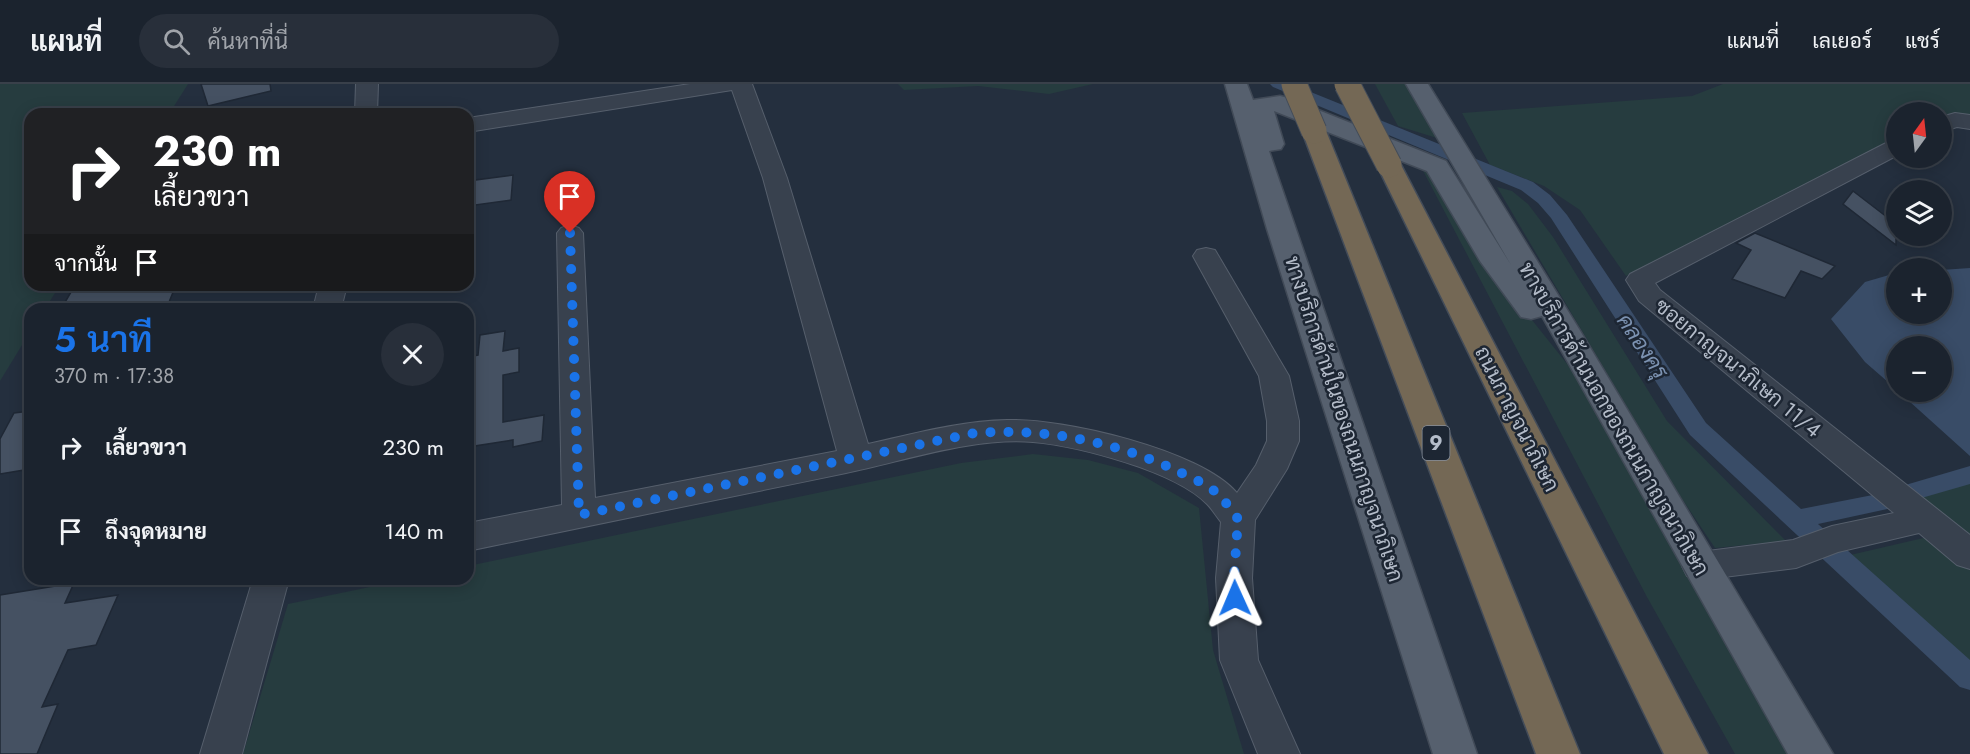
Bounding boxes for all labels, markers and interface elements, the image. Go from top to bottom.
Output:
search box [139,14,559,68]
text: แผนที่ [30,21,103,62]
icon: search [160,25,193,58]
text: ค้นหาที่นี่ [208,25,288,57]
text: แผนที่ [1727,26,1779,56]
text: เลเยอร์ [1812,26,1872,56]
text: แชร์ [1905,26,1940,56]
north arrow [1886,102,1952,168]
map controls [1886,102,1952,402]
text: 230 m [153,121,281,182]
icon: right [54,132,132,210]
pin [544,171,595,233]
text: เลี้ยวขวา [153,177,249,216]
icon: arrive [553,180,586,213]
button: layers [1886,180,1952,246]
icon: arrive [130,246,163,279]
text: จากนั้น [54,247,118,279]
street label: ทางบริการด้านในของถนนกาญจนาภิเษก [1277,252,1411,586]
street label: ทางบริการด้านนอกของถนนกาญจนาภิเษก [1512,257,1716,581]
button: + [1886,258,1952,324]
street label: ซอยกาญจนาภิเษก 11/4 [1648,291,1828,445]
water label: คลองครุ [1609,307,1677,386]
text: 5 นาที [54,313,153,365]
button: close [381,323,444,386]
button: − [1886,336,1952,402]
street label: ถนนกาญจนาภิเษก [1467,341,1567,497]
text: 370 m · 17:38 [54,362,174,391]
road number: 9 [1422,426,1450,460]
icon: right [54,431,87,464]
text: เลี้ยวขวา [105,431,187,463]
text: 230 m [383,431,444,463]
icon: arrive [54,515,87,548]
text: ถึงจุดหมาย [105,515,207,547]
text: 140 m [384,515,444,547]
position arrow [1203,566,1267,630]

